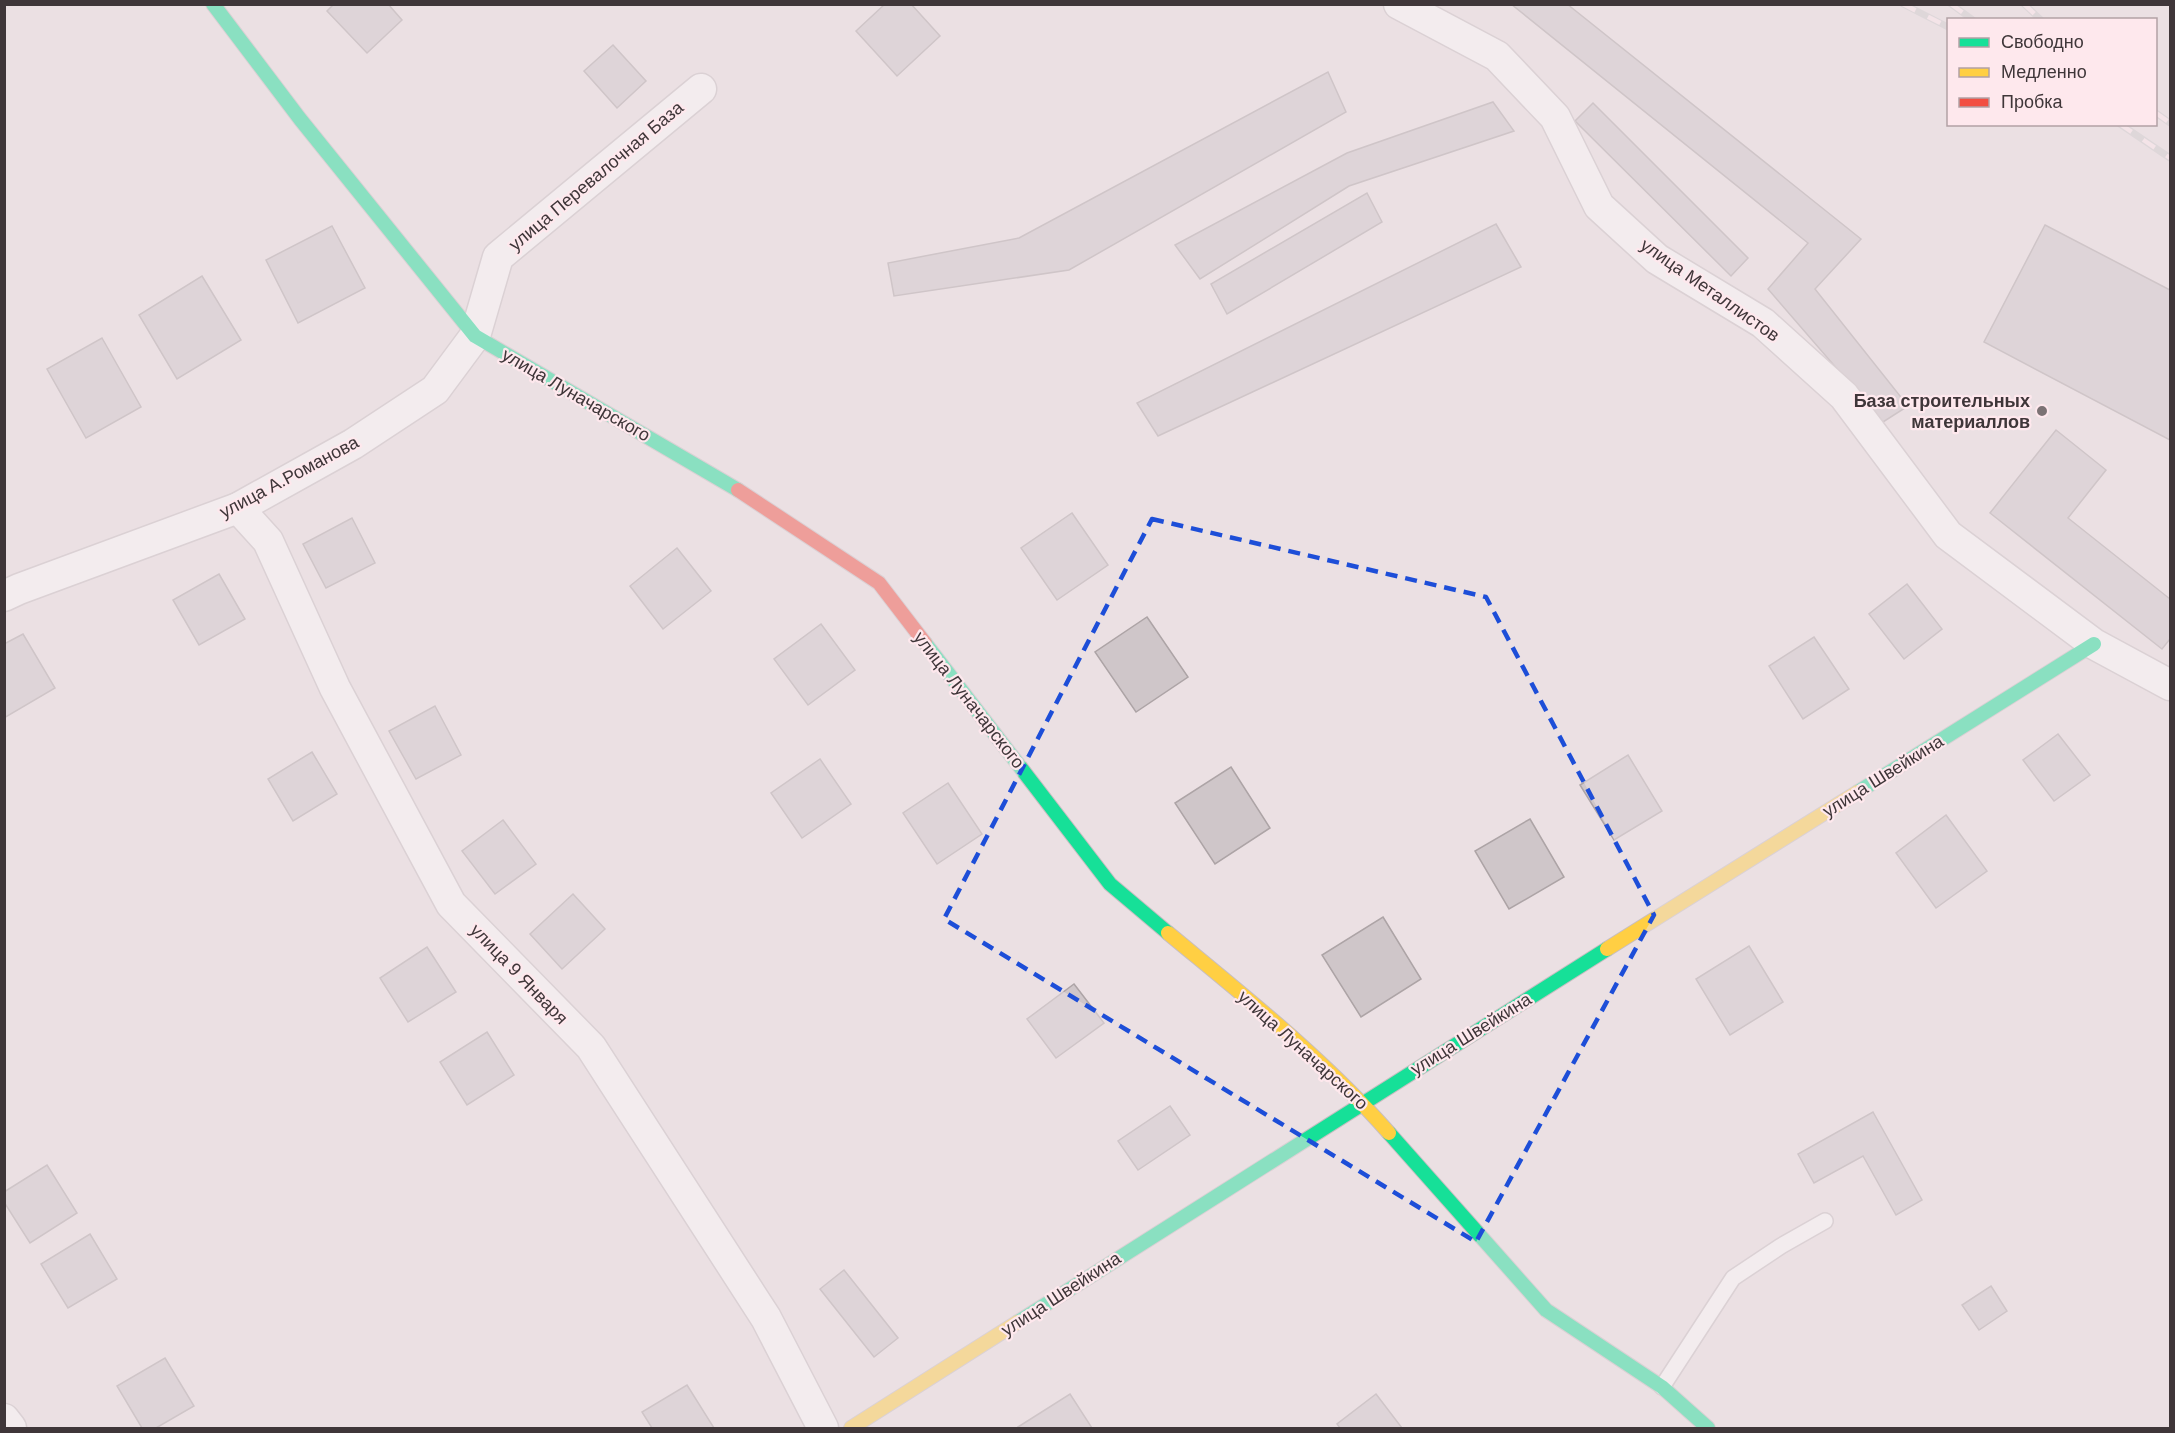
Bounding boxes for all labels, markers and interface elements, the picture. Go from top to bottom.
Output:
legend [1947,18,2157,126]
text: Свободно [2001,32,2084,52]
text: Медленно [2001,62,2087,82]
text: Пробка [2001,92,2064,112]
street label: улица Перевалочная База [505,97,688,255]
street label: улица Металлистов [1637,235,1783,345]
street label: улица Луначарского [498,344,654,446]
place label: База cтроительных материаллов [1854,391,2030,432]
marker: База cтроительных материаллов [2035,404,2049,418]
street label: улица А.Романова [216,431,363,522]
street label: улица Луначарского [909,628,1029,772]
street label: улица Швейкина [1819,730,1948,821]
street label: улица 9 Января [466,920,572,1028]
street label: улица Луначарского [1234,986,1372,1114]
street label: улица Швейкина [1407,988,1536,1079]
street label: улица Швейкина [998,1247,1125,1340]

